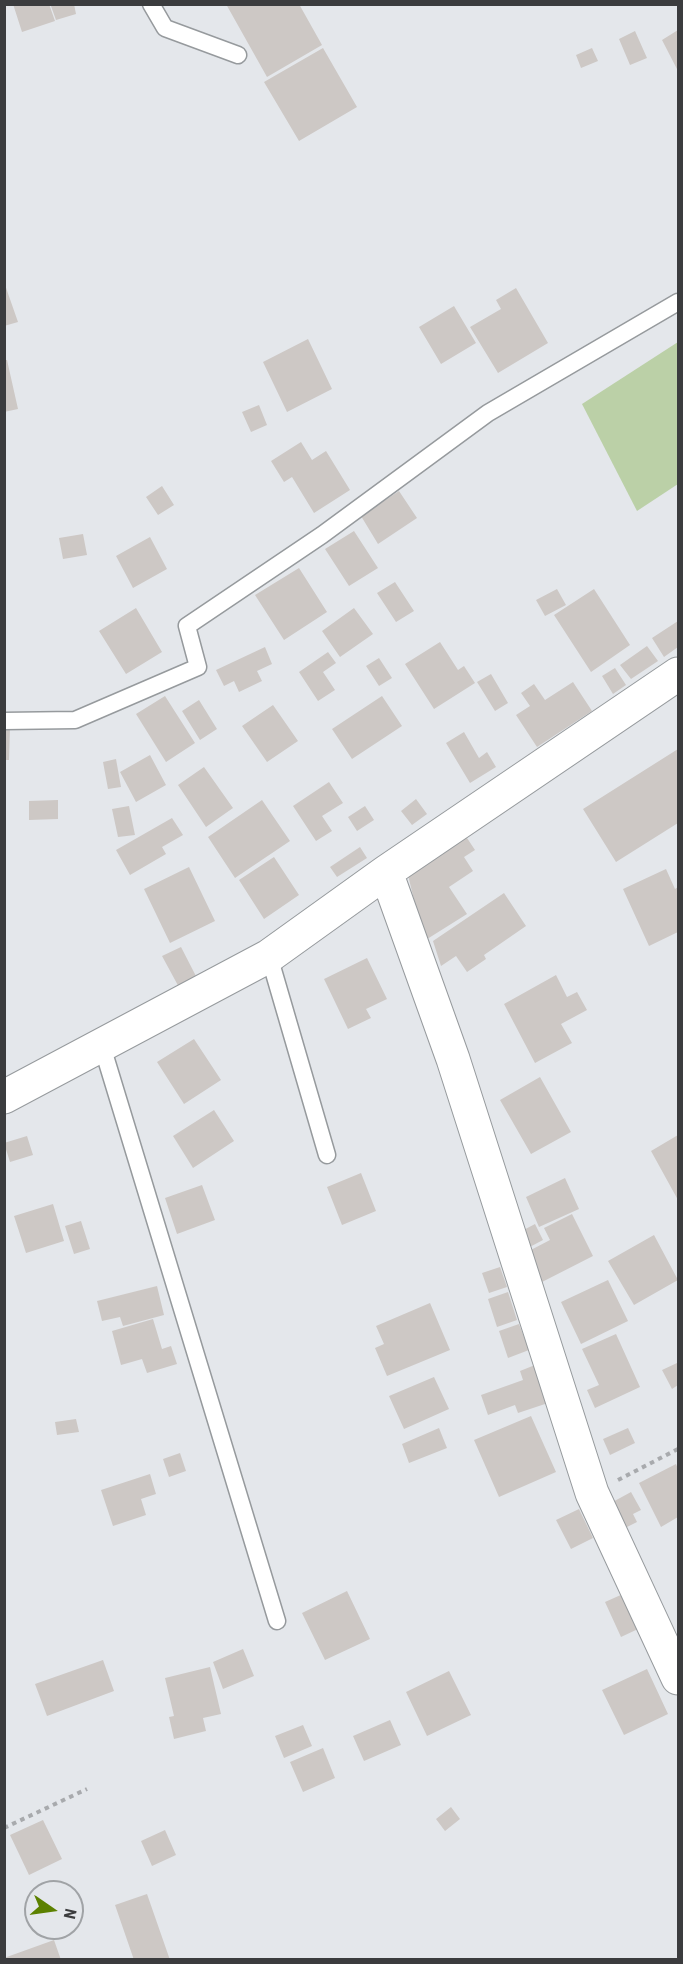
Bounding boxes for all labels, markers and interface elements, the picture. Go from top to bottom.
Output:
north arrow [24,1880,84,1940]
text: N [60,1907,80,1921]

